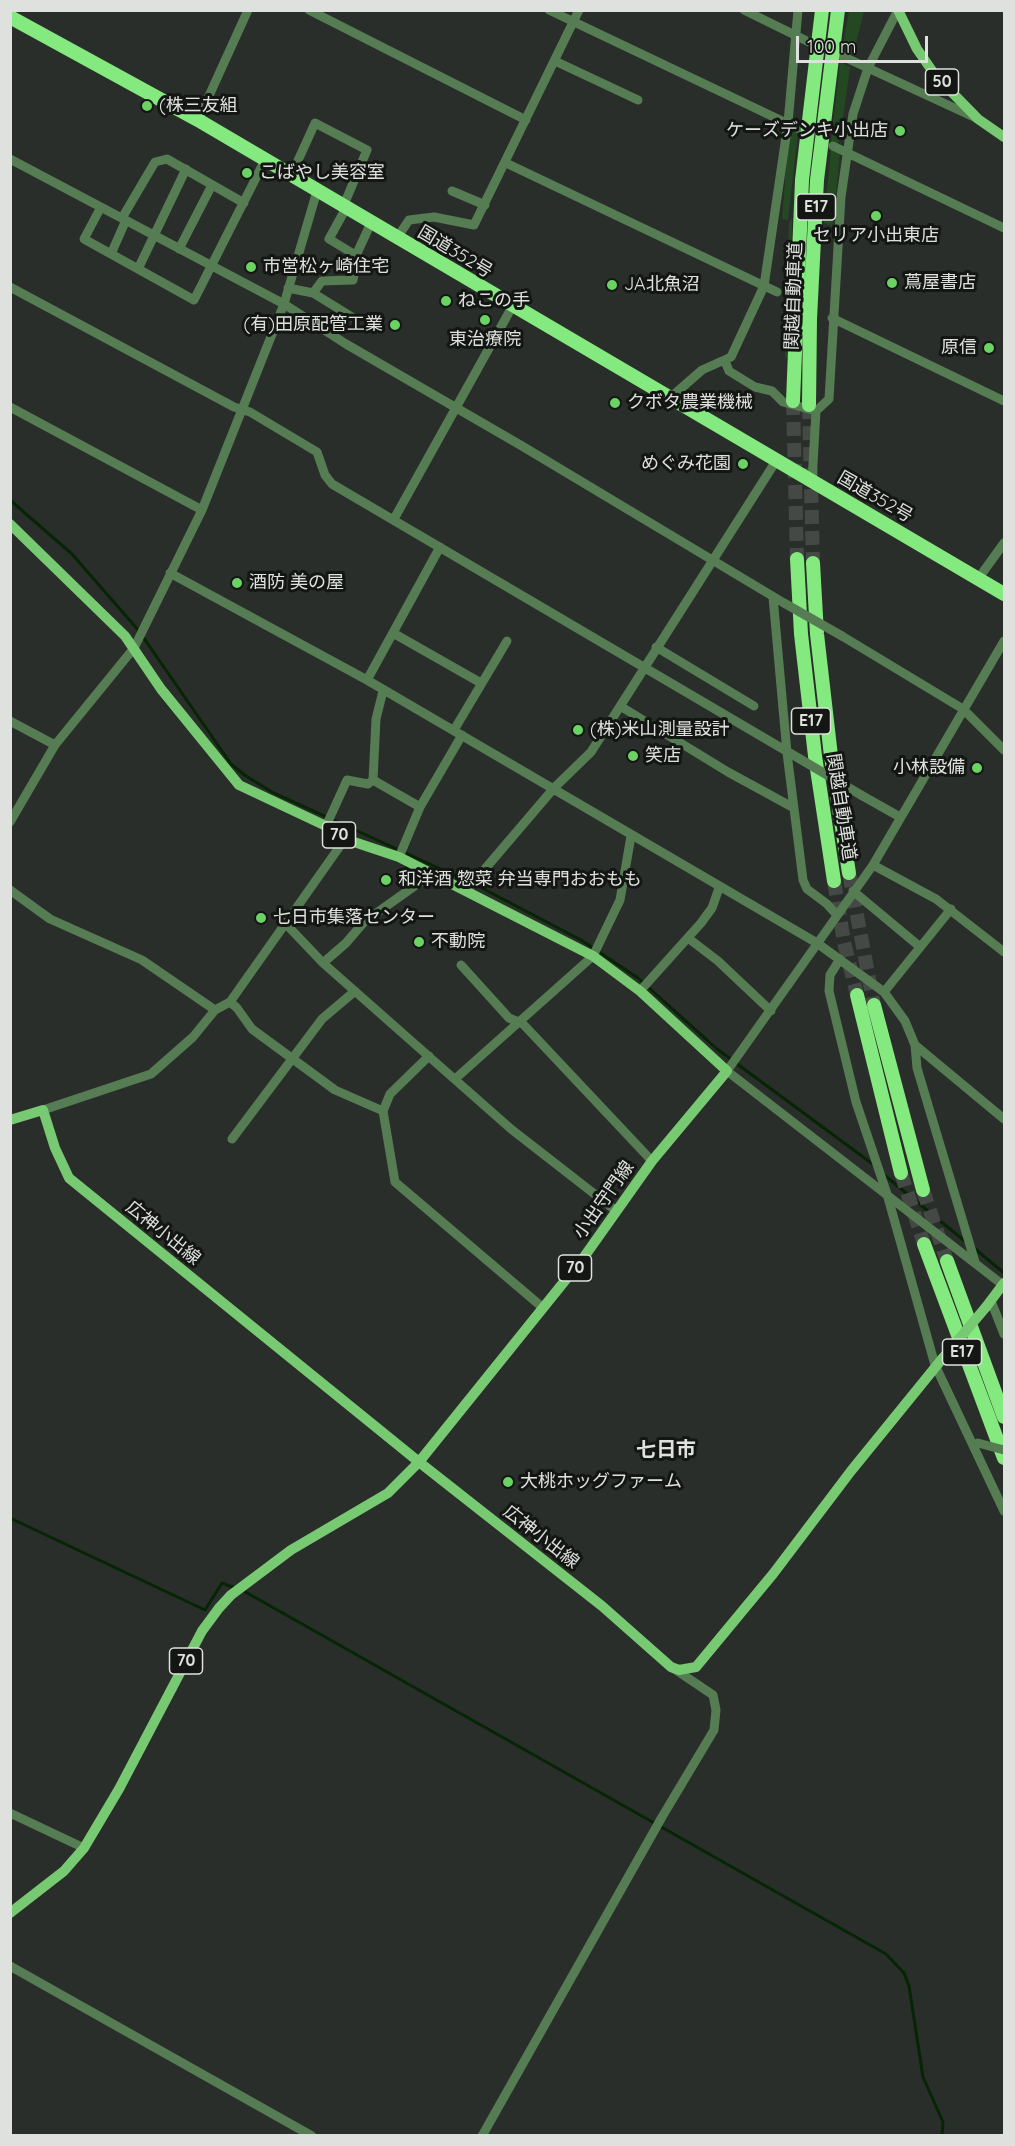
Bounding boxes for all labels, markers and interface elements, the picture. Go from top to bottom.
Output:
scale bar [799,24,931,62]
text: 100 m [807,35,856,58]
road number: 50 [926,69,958,95]
place label: (株三友組 [159,95,238,117]
marker: (株三友組 [140,99,154,113]
place label: ケーズデンキ小出店 [726,120,888,142]
marker: ケーズデンキ小出店 [893,124,907,138]
place label: こばやし美容室 [259,162,385,184]
marker: こばやし美容室 [240,166,254,180]
road number: E17 [796,194,836,220]
marker: セリア小出東店 [869,209,883,223]
street label: 国道352号 [414,221,496,283]
place label: セリア小出東店 [813,225,939,247]
street label: 関越自動車道 [781,242,807,350]
place label: 市営松ヶ崎住宅 [263,256,389,278]
marker: 市営松ヶ崎住宅 [244,260,258,274]
place label: 蔦屋書店 [904,272,976,294]
place label: JA北魚沼 [624,274,700,296]
marker: 蔦屋書店 [885,276,899,290]
marker: JA北魚沼 [605,278,619,292]
place label: ねこの手 [458,290,530,312]
marker: ねこの手 [439,294,453,308]
marker: 東治療院 [478,313,492,327]
place label: (有)田原配管工業 [244,314,383,336]
marker: (有)田原配管工業 [388,318,402,332]
place label: 東治療院 [449,329,521,351]
place label: 原信 [941,337,977,359]
marker: 原信 [982,341,996,355]
place label: クボタ農業機械 [627,392,753,414]
marker: クボタ農業機械 [608,396,622,410]
place label: めぐみ花園 [641,453,731,475]
marker: めぐみ花園 [736,457,750,471]
street label: 国道352号 [834,467,916,527]
place label: 酒防 美の屋 [249,572,344,594]
marker: 酒防 美の屋 [230,576,244,590]
road number: E17 [792,708,830,734]
place label: (株)米山測量設計 [590,719,729,741]
marker: (株)米山測量設計 [571,723,585,737]
place label: 笑店 [645,745,681,767]
marker: 笑店 [626,749,640,763]
street label: 関越自動車道 [822,752,860,862]
place label: 小林設備 [893,757,965,779]
marker: 小林設備 [970,761,984,775]
road number: 70 [322,822,356,848]
place label: 和洋酒 惣菜 弁当専門おおもも [398,869,642,891]
marker: 和洋酒 惣菜 弁当専門おおもも [379,873,393,887]
place label: 七日市集落センター [273,907,435,929]
marker: 七日市集落センター [254,911,268,925]
place label: 不動院 [431,931,485,953]
marker: 不動院 [412,935,426,949]
street label: 小出守門線 [569,1157,639,1243]
street label: 広神小出線 [121,1196,205,1270]
road number: 70 [558,1255,592,1281]
road number: E17 [942,1339,982,1365]
district label: 七日市 [636,1438,696,1462]
place label: 大桃ホッグファーム [520,1471,682,1493]
marker: 大桃ホッグファーム [501,1475,515,1489]
street label: 広神小出線 [499,1501,583,1573]
road number: 70 [170,1648,202,1674]

